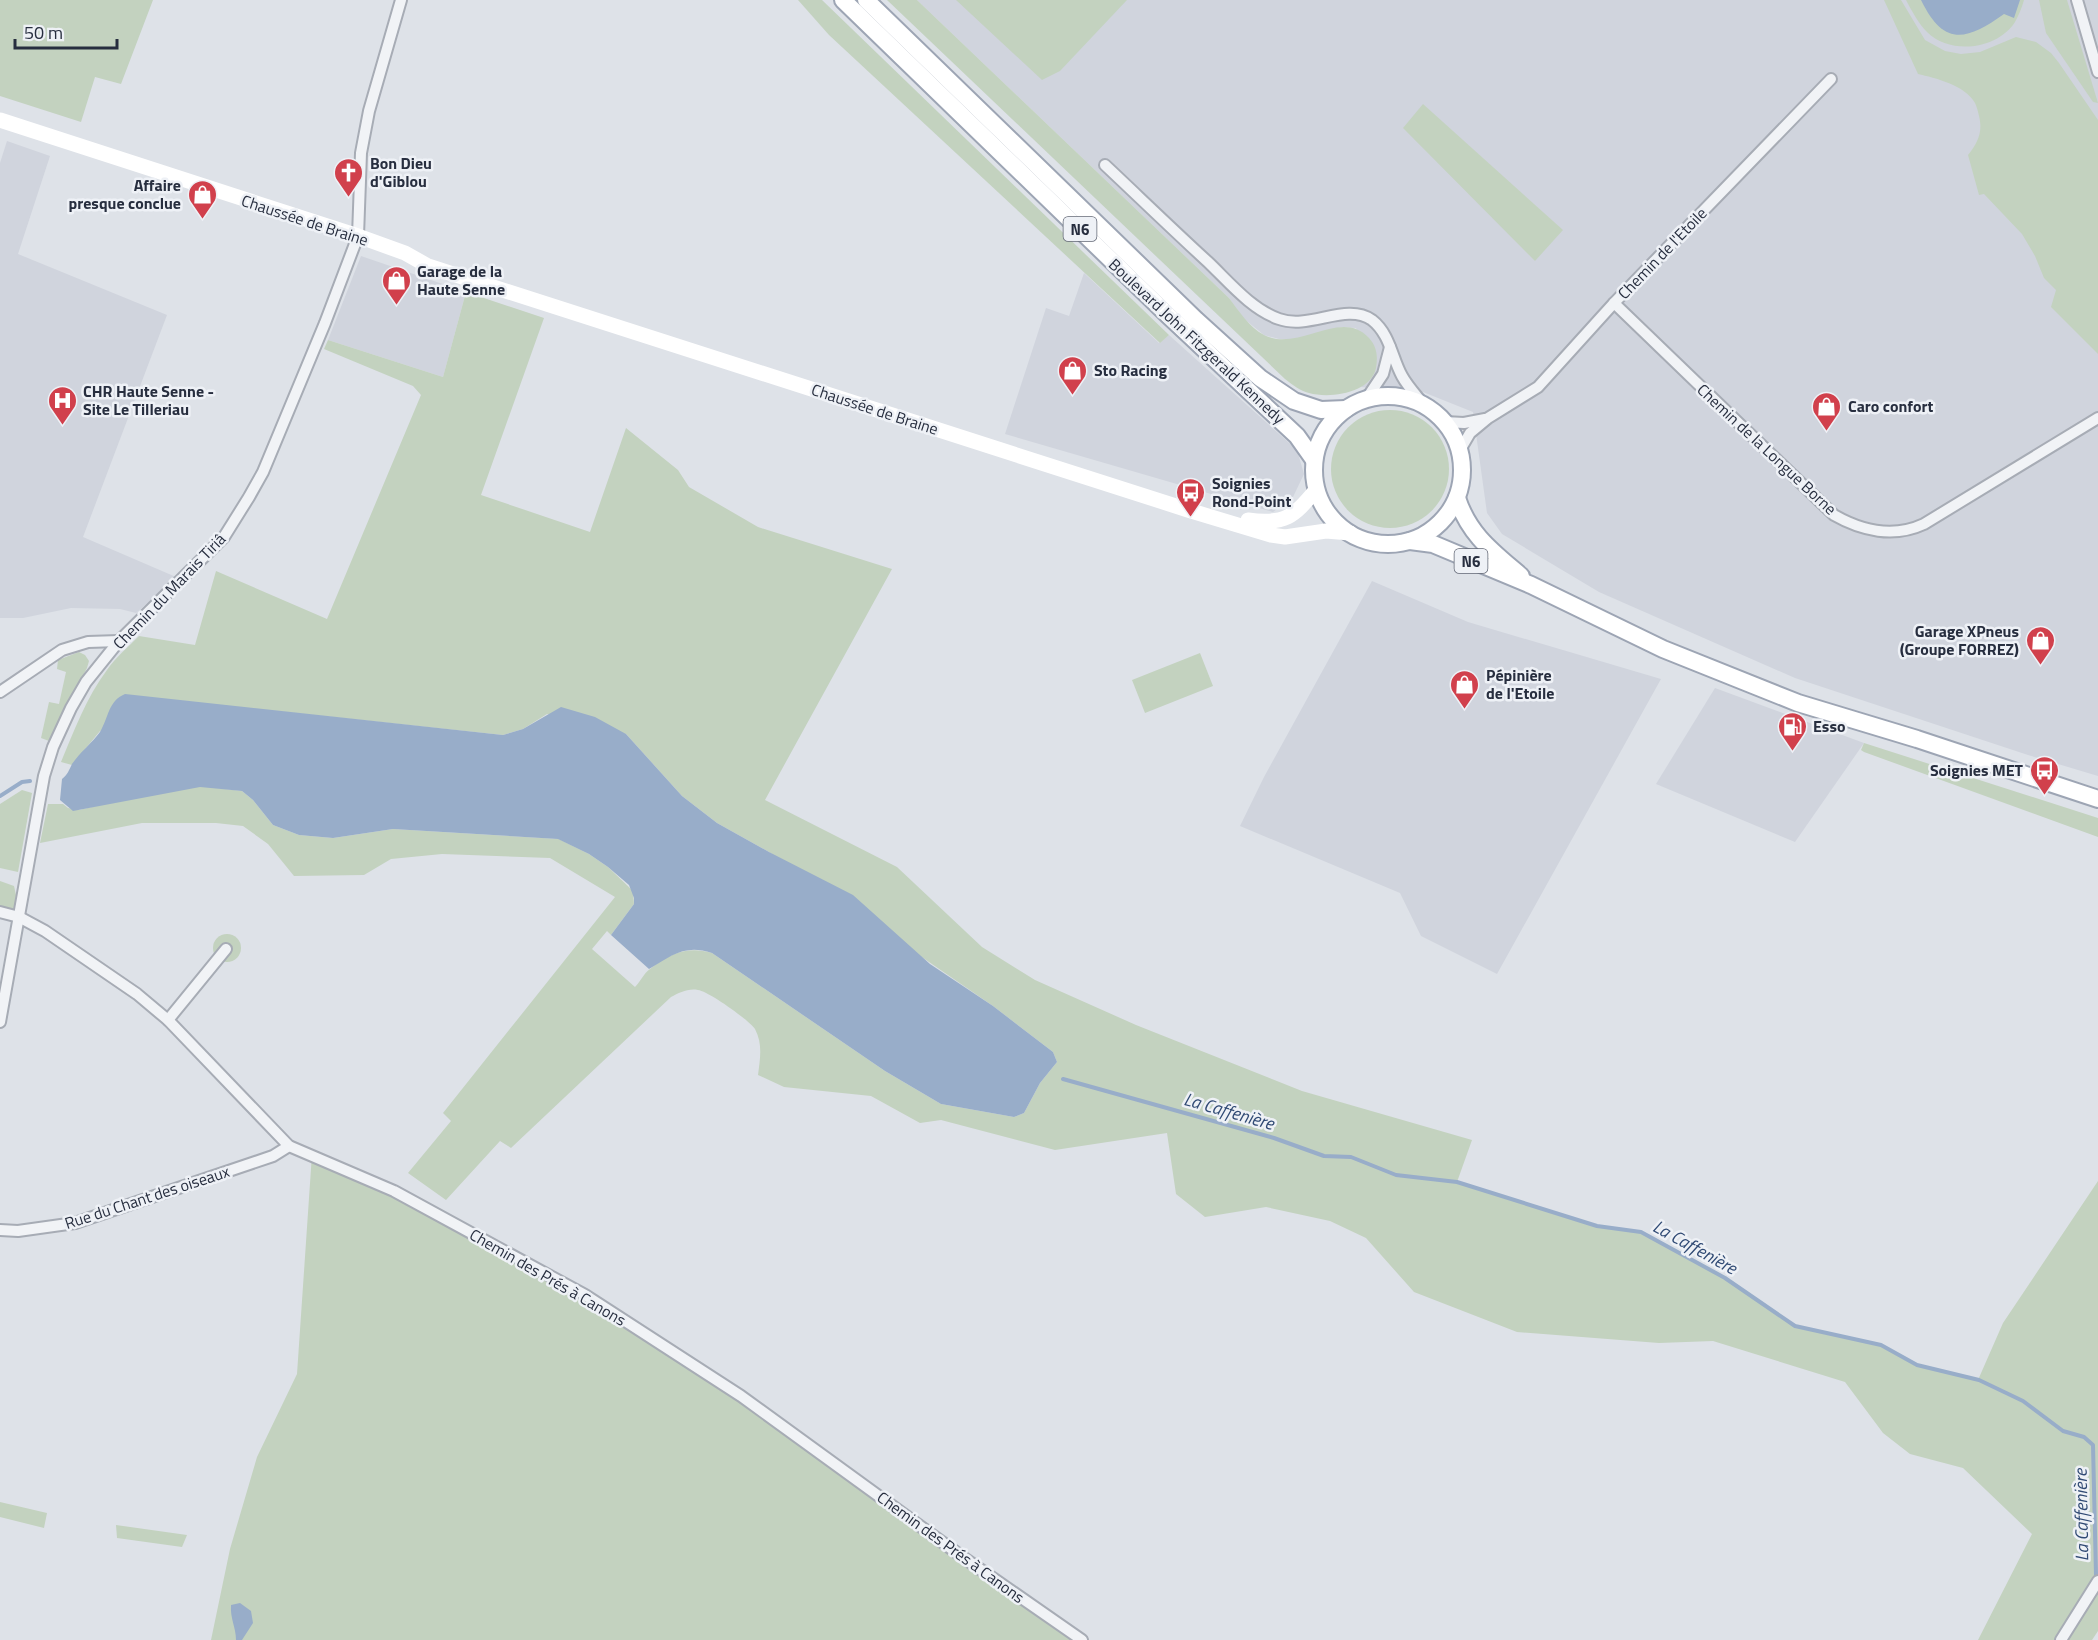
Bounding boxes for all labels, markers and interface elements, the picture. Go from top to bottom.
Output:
scale bar [15,12,117,50]
text: 50 m [24,19,63,46]
place label: Bon Dieu d'Giblou [370,151,432,193]
church icon: Bon Dieu d'Giblou [333,156,365,198]
place label: Affaire presque conclue [69,173,181,215]
shop icon: Affaire presque conclue [186,178,218,220]
street label: Chaussée de Braine [239,188,371,252]
street label: Chemin de l'Etoile [1612,202,1712,304]
road number: N6 [1064,217,1096,241]
street label: Boulevard John Fitzgerald Kennedy [1103,252,1291,430]
place label: Garage de la Haute Senne [417,259,505,301]
shop icon: Garage de la Haute Senne [380,264,412,306]
shop icon: Sto Racing [1057,354,1089,396]
place label: Sto Racing [1094,358,1168,382]
street label: Chaussée de Braine [809,377,941,441]
street label: Chemin de la Longue Borne [1692,378,1842,520]
place label: CHR Haute Senne - Site Le Tilleriau [83,379,214,421]
hospital icon: CHR Haute Senne - Site Le Tilleriau [46,384,78,426]
shop icon: Caro confort [1811,390,1843,432]
place label: Caro confort [1848,394,1933,418]
place label: Soignies Rond-Point [1212,471,1291,513]
bus stop icon: Soignies Rond-Point [1175,476,1207,518]
street label: Chemin du Marais Tiriâ [107,528,231,654]
road number: N6 [1454,549,1488,573]
place label: Garage XPneus (Groupe FORREZ) [1900,619,2019,661]
shop icon: Garage XPneus (Groupe FORREZ) [2024,624,2056,666]
place label: Pépinière de l'Etoile [1486,663,1554,705]
shop icon: Pépinière de l'Etoile [1449,668,1481,710]
fuel station icon: Esso [1776,710,1808,752]
place label: Esso [1813,714,1845,738]
bus stop icon: Soignies MET [2028,754,2060,796]
place label: Soignies MET [1930,758,2024,782]
water label: La Caffenière [1181,1085,1279,1137]
street label: Rue du Chant des oiseaux [61,1159,233,1235]
water label: La Caffenière [1648,1213,1743,1282]
street label: Chemin des Prés à Canons [465,1222,631,1332]
water label: La Caffenière [2067,1467,2095,1561]
street label: Chemin des Prés à Canons [872,1485,1030,1609]

